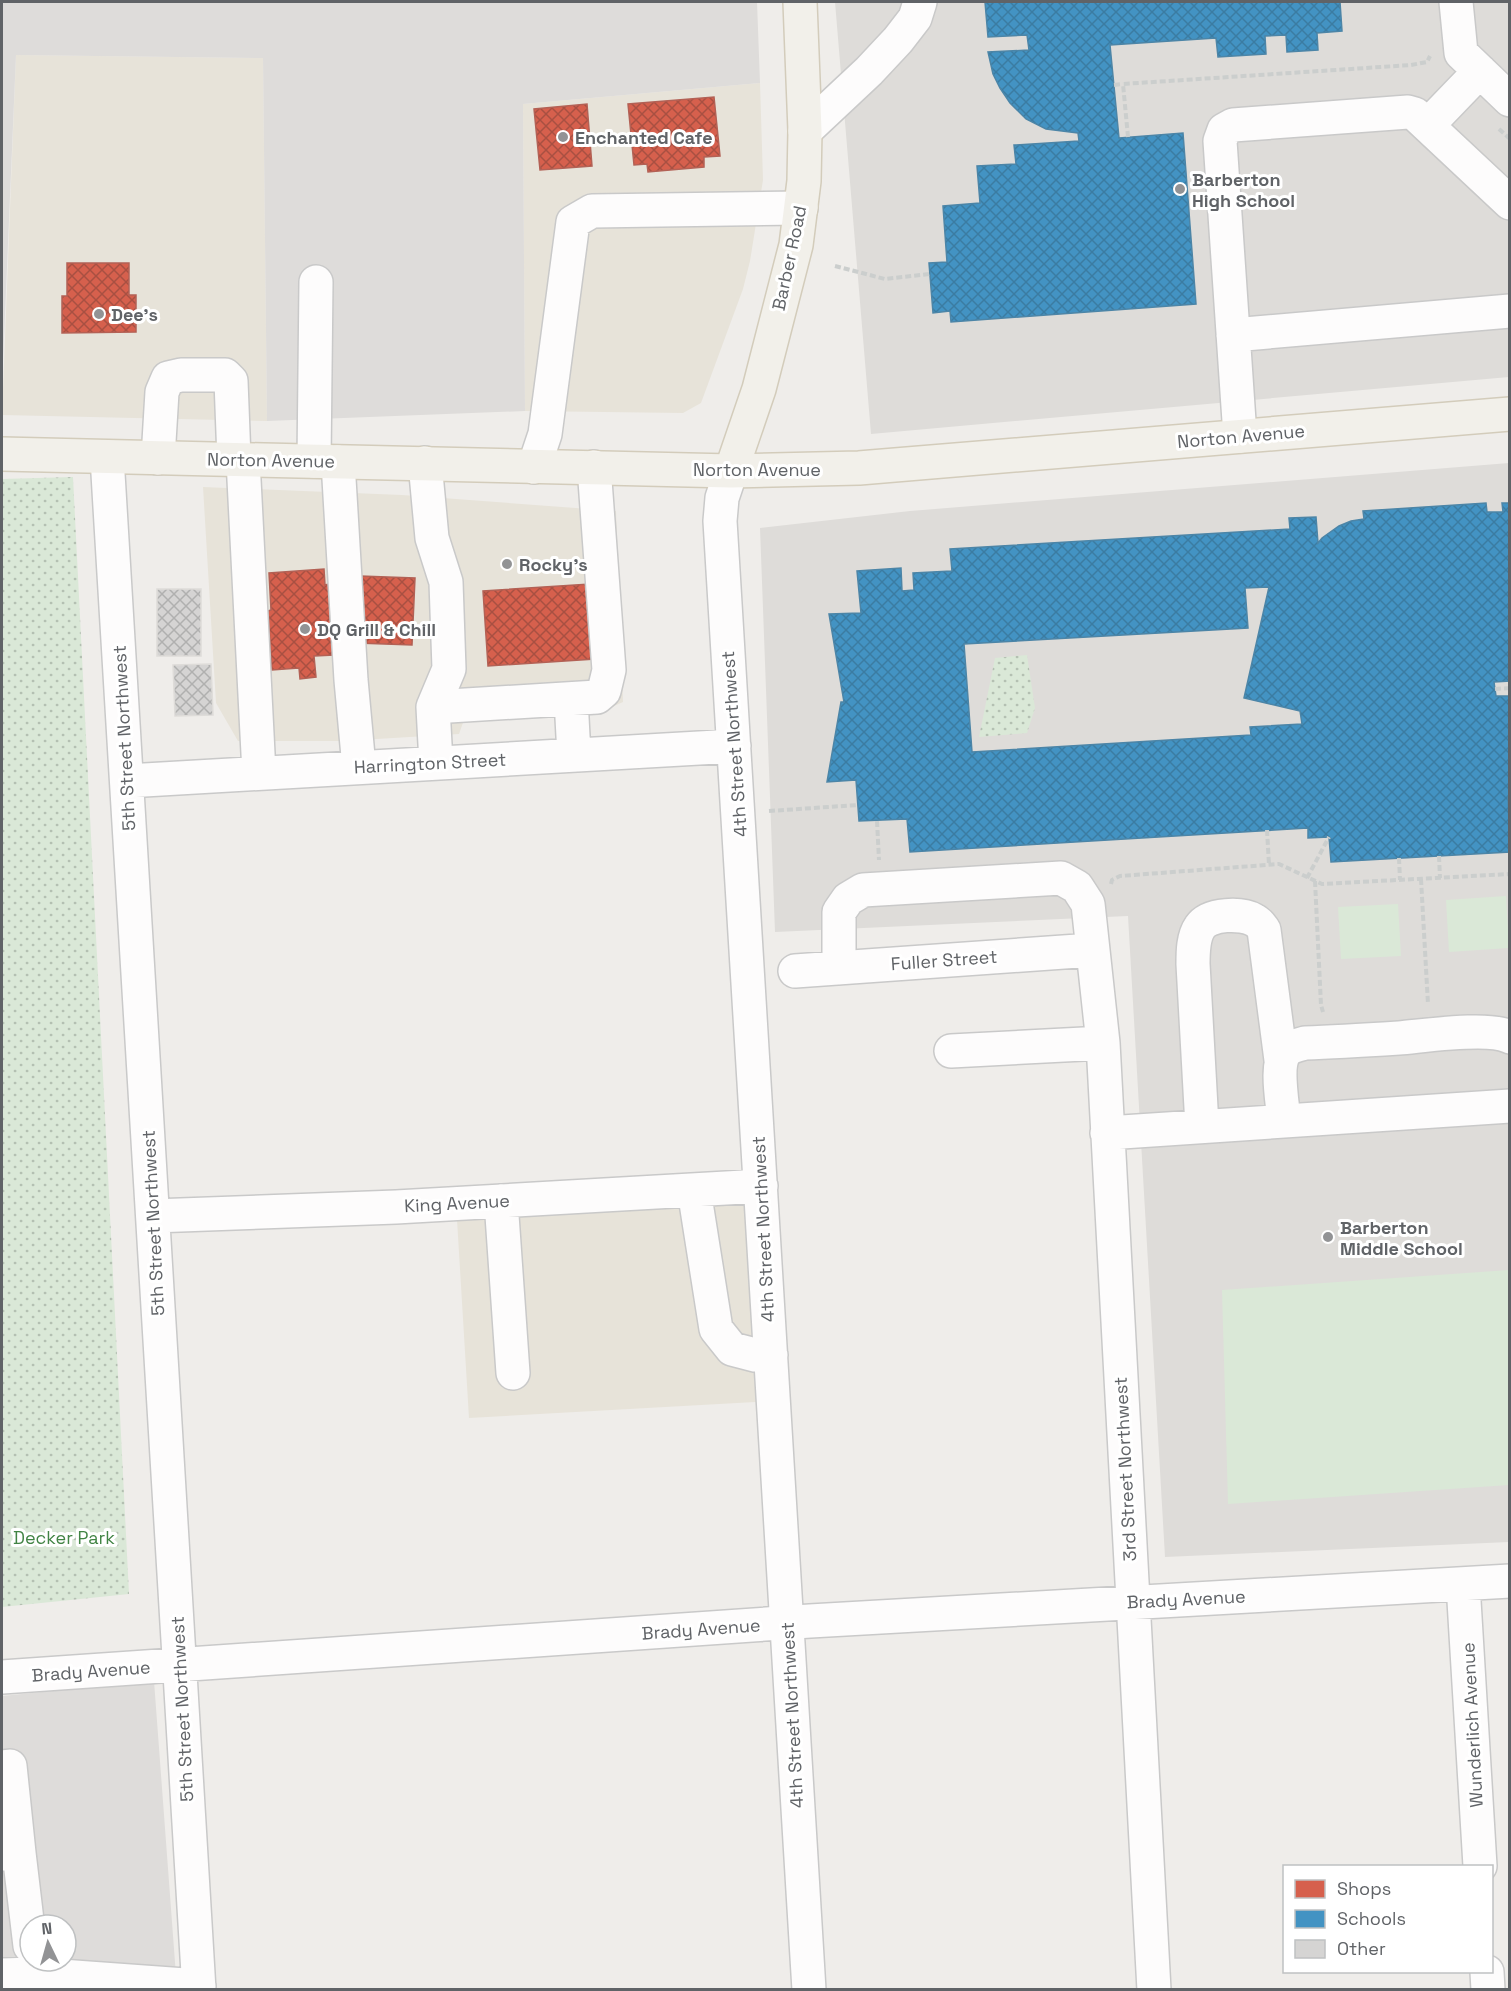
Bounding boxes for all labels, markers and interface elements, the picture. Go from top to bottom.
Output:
place label: Enchanted Cafe [575,126,713,149]
marker: Enchanted Cafe [556,130,570,144]
place label: Barberton High School [1192,168,1295,212]
marker: Barberton High School [1173,182,1187,196]
street label: Barber Road [767,203,811,313]
place label: Dee's [111,303,158,326]
marker: Dee's [92,307,106,321]
street label: Norton Avenue [1176,419,1306,453]
street label: Norton Avenue [207,447,335,473]
street label: Norton Avenue [693,458,821,481]
place label: Rocky's [519,553,588,576]
marker: Rocky's [500,557,514,571]
place label: DQ Grill & Chill [317,618,436,641]
marker: DQ Grill & Chill [298,622,312,636]
street label: 5th Street Northwest [108,645,140,831]
street label: 4th Street Northwest [716,650,752,838]
street label: Harrington Street [353,748,507,778]
street label: Fuller Street [890,945,998,975]
street label: 5th Street Northwest [137,1130,169,1316]
street label: 4th Street Northwest [747,1135,779,1323]
street label: King Avenue [404,1189,510,1217]
place label: Barberton Middle School [1340,1216,1463,1260]
marker: Barberton Middle School [1321,1230,1335,1244]
street label: 3rd Street Northwest [1109,1376,1141,1562]
park label: Decker Park [13,1526,115,1549]
street label: Brady Avenue [1126,1584,1246,1614]
street label: Brady Avenue [641,1613,761,1645]
street label: 5th Street Northwest [166,1616,198,1802]
street label: 4th Street Northwest [776,1621,808,1809]
street label: Wunderlich Avenue [1456,1642,1488,1808]
street label: Brady Avenue [31,1655,151,1687]
legend [1283,1865,1493,1973]
text: Shops [1337,1877,1391,1900]
text: Schools [1337,1907,1406,1930]
north arrow [18,1913,78,1973]
text: N [40,1918,53,1939]
text: Other [1337,1937,1386,1960]

